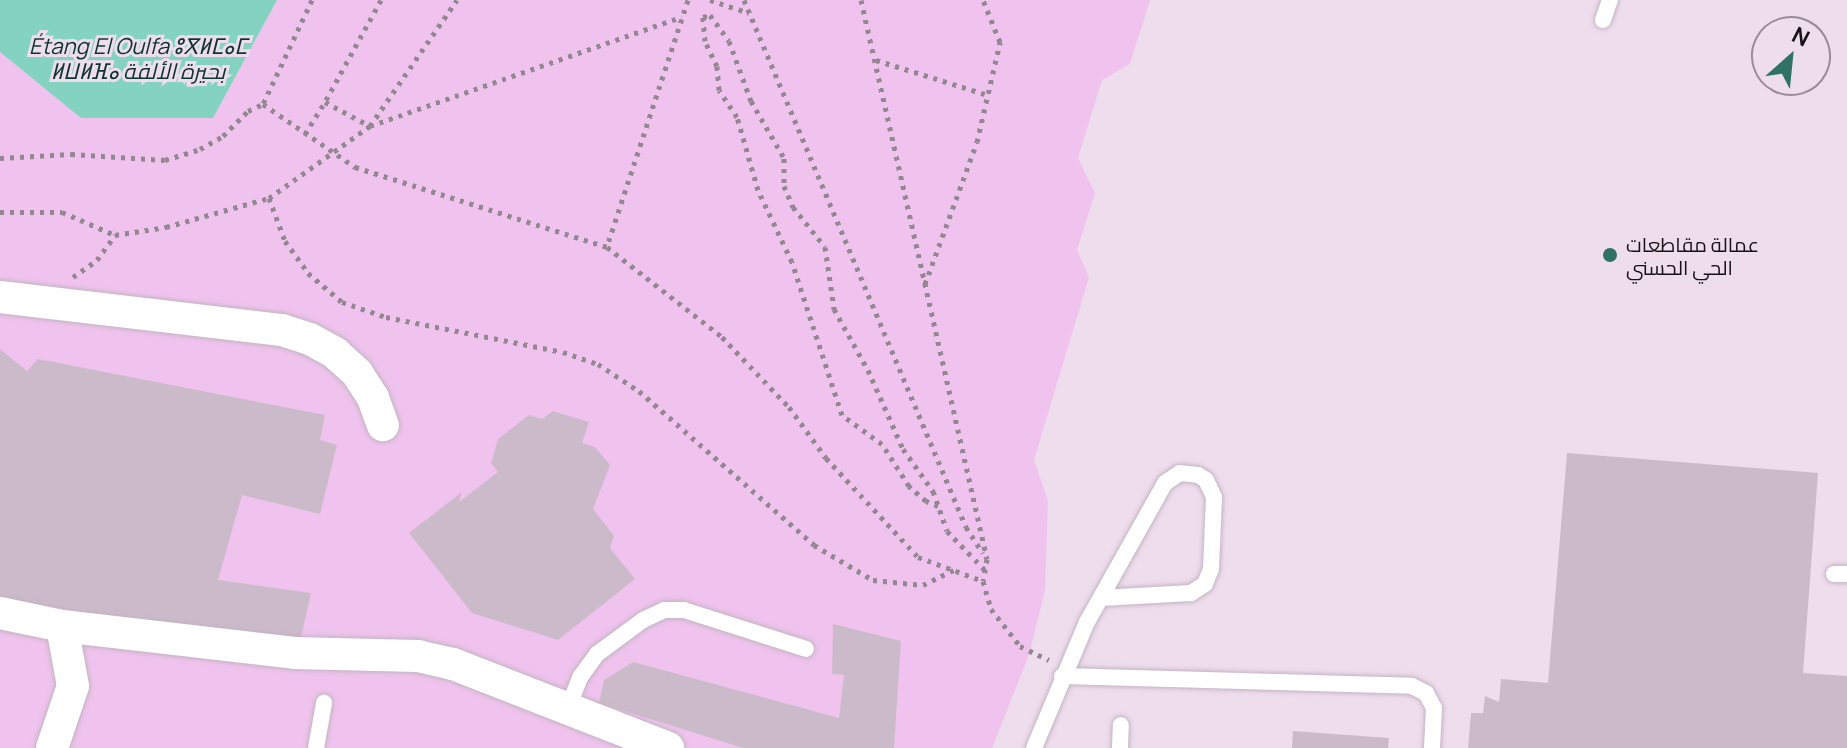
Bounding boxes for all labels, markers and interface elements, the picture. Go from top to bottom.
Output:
north arrow [1751,16,1831,96]
text: N [1787,19,1815,53]
water label: Étang El Oulfa ⵓⴳⵍⵎⴰⵎ ⵍⵡⵍⴼⴰ بحيرة الألفة [29,33,247,84]
place label: عمالة مقاطعات الحي الحسني [1626,232,1759,279]
marker: عمالة مقاطعات الحي الحسني [1601,246,1619,264]

